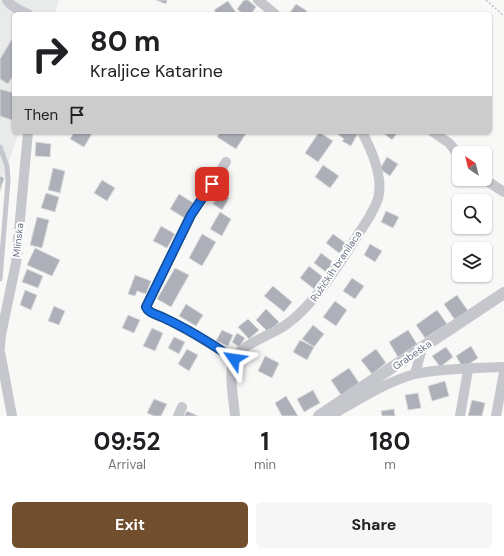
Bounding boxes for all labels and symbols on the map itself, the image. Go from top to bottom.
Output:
north arrow [452,146,492,186]
pin [195,167,229,201]
street label: Mlinska [10,222,26,258]
street label: Ružičkih branilaca [308,228,364,304]
street label: Grabeška [390,337,434,373]
position arrow [213,338,255,380]

